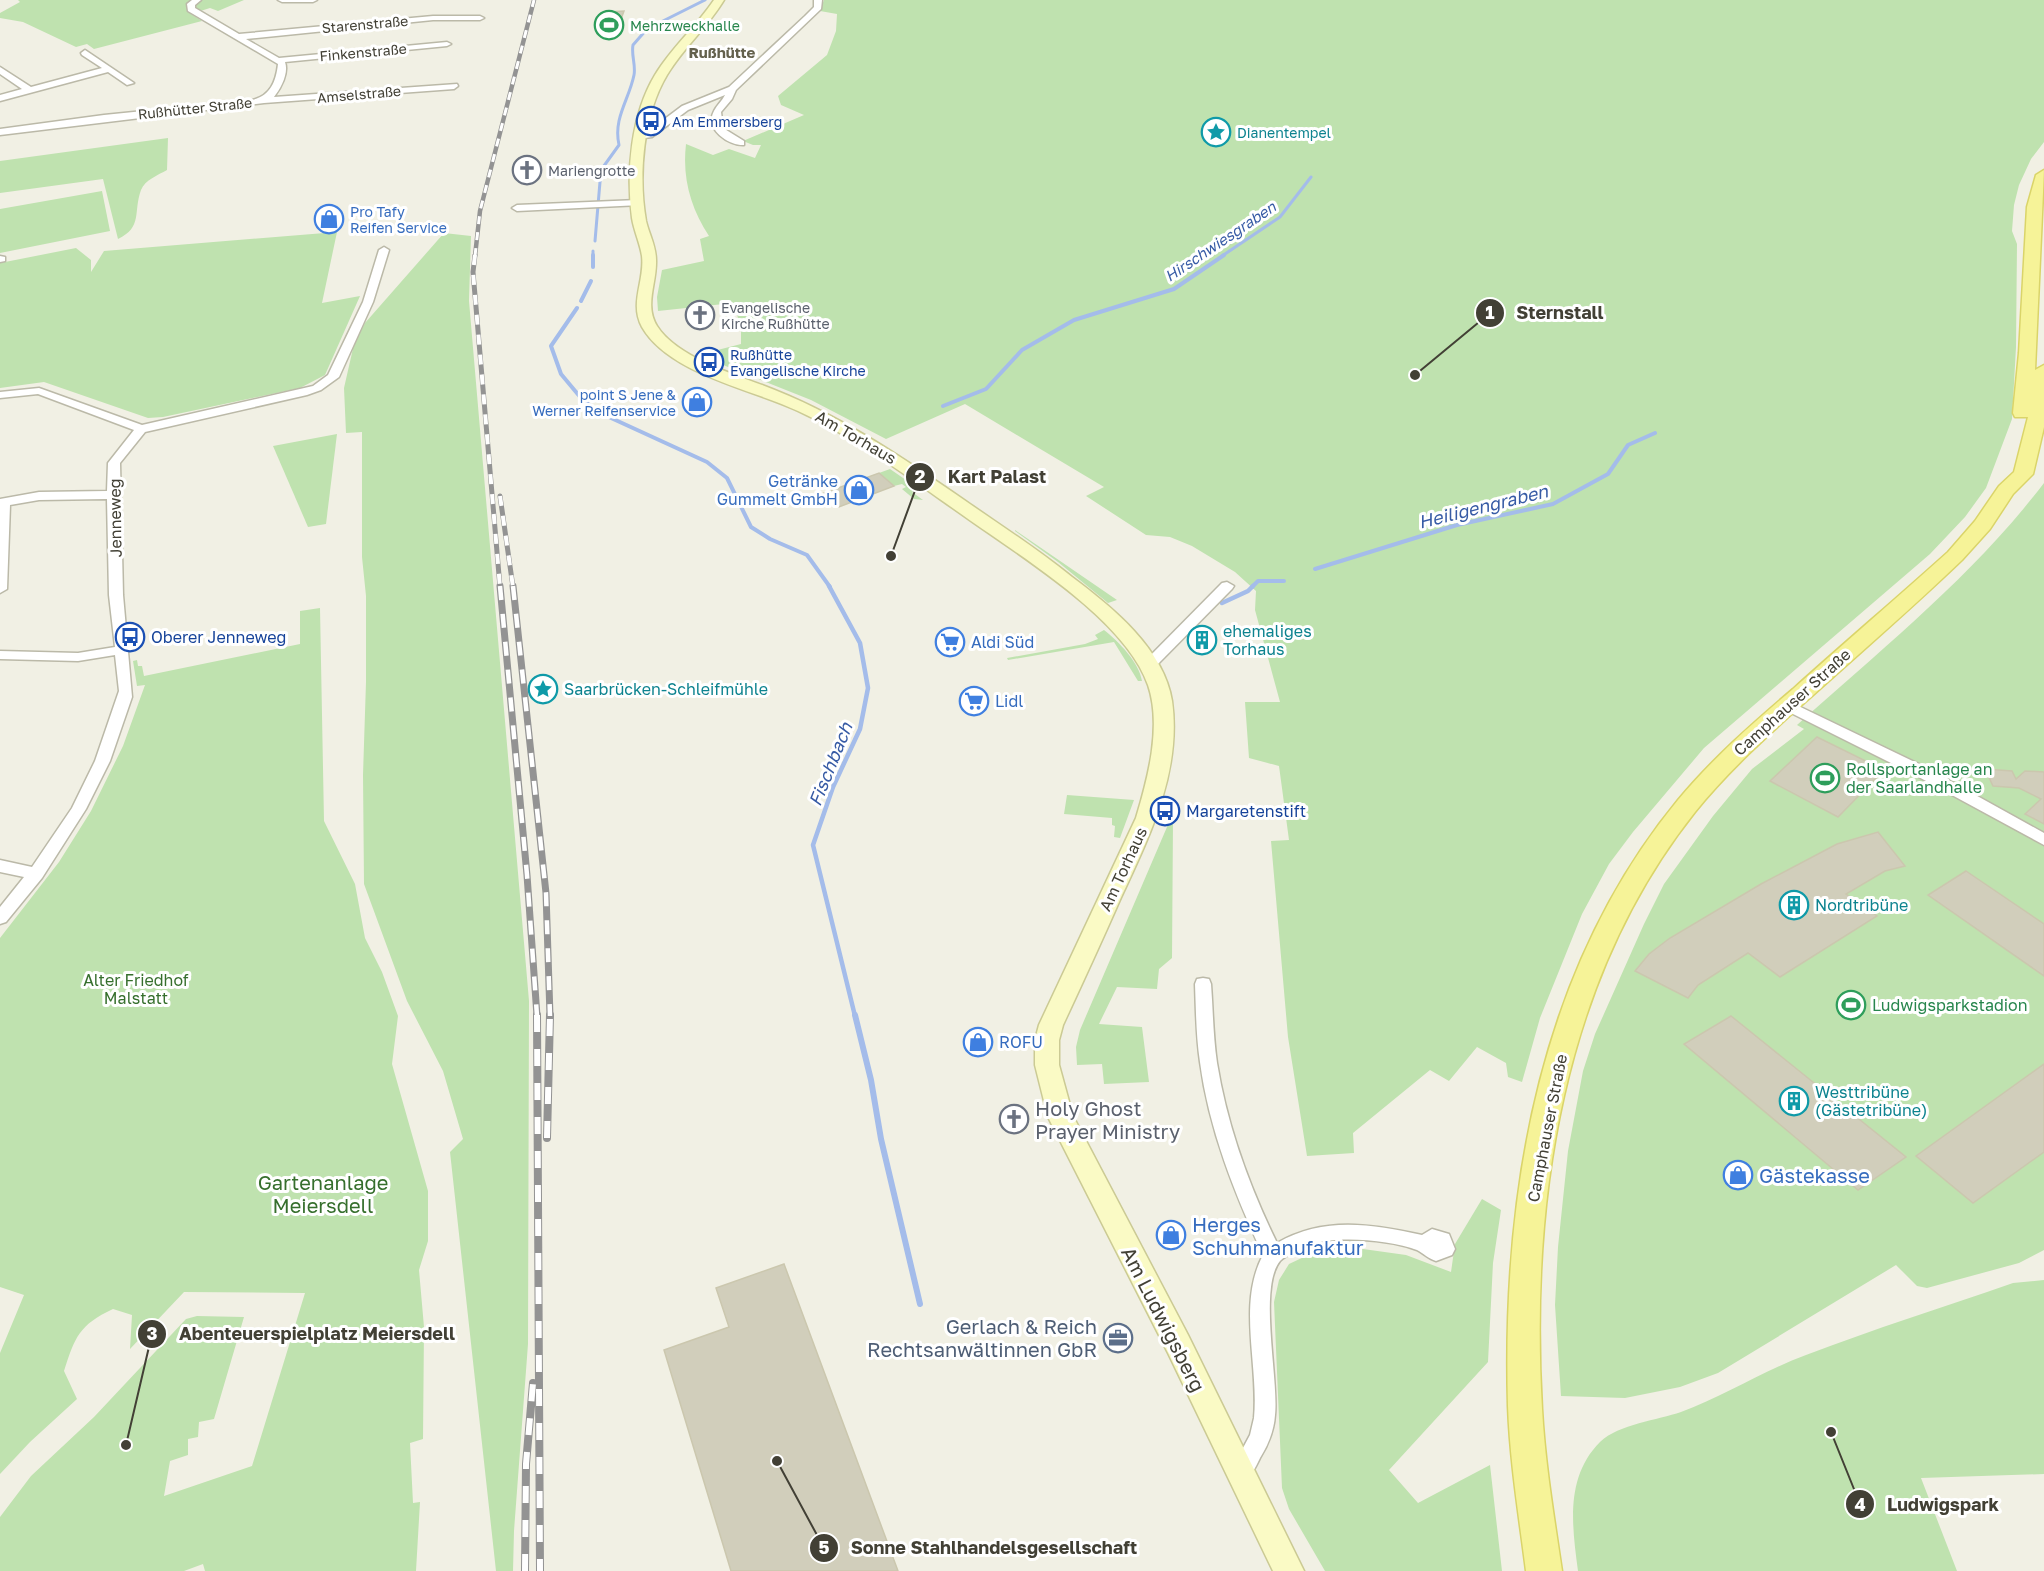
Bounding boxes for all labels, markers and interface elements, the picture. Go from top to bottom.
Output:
sports icon: Mehrzweckhalle [593,9,625,41]
street label: Starenstraße [321,12,409,36]
place label: Mehrzweckhalle [630,17,740,34]
street label: Finkenstraße [319,40,407,64]
district label: Rußhütte [689,43,756,61]
street label: Amselstraße [316,82,402,106]
street label: Rußhütter Straße [137,94,253,122]
bus stop icon: Am Emmersberg [635,105,667,137]
place label: Am Emmersberg [672,113,782,130]
place icon: Dianentempel [1200,116,1232,148]
place label: Dianentempel [1237,124,1331,141]
church icon: Mariengrotte [511,154,543,186]
place label: Mariengrotte [548,162,635,179]
water label: Hirschwiesgraben [1161,197,1280,286]
shop icon: Pro Tafy Reifen Service [313,203,345,235]
place label: Pro Tafy Reifen Service [350,203,447,236]
callout: Sternstall [1475,295,1616,331]
church icon: Evangelische Kirche Rußhütte [684,299,716,331]
place label: Evangelische Kirche Rußhütte [721,299,830,332]
text: 1 [1485,301,1495,323]
text: Sternstall [1516,301,1604,323]
bus stop icon: Rußhütte Evangelische Kirche [693,346,725,378]
place label: Rußhütte Evangelische Kirche [730,346,866,379]
place label: point S Jene & Werner Reifenservice [532,386,677,419]
shop icon: point S Jene & Werner Reifenservice [681,386,713,418]
street label: Am Torhaus [812,406,900,468]
callout: Kart Palast [905,459,1058,495]
text: 2 [915,465,926,487]
text: Kart Palast [948,465,1046,487]
place label: Getränke Gummelt GmbH [717,471,838,509]
shop icon: Getränke Gummelt GmbH [843,474,875,506]
street label: Jenneweg [104,478,126,558]
water label: Heiligengraben [1416,479,1551,533]
bus stop icon: Oberer Jenneweg [114,621,146,653]
place label: ehemaliges Torhaus [1223,621,1312,659]
building icon: ehemaliges Torhaus [1186,624,1218,656]
supermarket icon: Aldi Süd [934,626,966,658]
place label: Oberer Jenneweg [151,627,286,647]
place label: Aldi Süd [971,632,1034,652]
street label: Camphauser Straße [1729,644,1855,760]
place icon: Saarbrücken-Schleifmühle [527,673,559,705]
place label: Saarbrücken-Schleifmühle [564,679,768,699]
supermarket icon: Lidl [958,685,990,717]
place label: Lidl [995,691,1023,711]
water label: Fischbach [803,718,857,809]
place label: Rollsportanlage an der Saarlandhalle [1846,759,1992,797]
sports icon: Rollsportanlage an der Saarlandhalle [1809,762,1841,794]
bus stop icon: Margaretenstift [1149,795,1181,827]
place label: Margaretenstift [1186,801,1306,821]
street label: Am Torhaus [1095,824,1151,914]
building icon: Nordtribüne [1778,889,1810,921]
place label: Nordtribüne [1815,895,1908,915]
park label: Alter Friedhof Malstatt [83,970,189,1008]
sports icon: Ludwigsparkstadion [1835,989,1867,1021]
place label: Ludwigsparkstadion [1872,995,2028,1015]
shop icon: ROFU [962,1026,994,1058]
place label: ROFU [999,1032,1043,1052]
street label: Camphauser Straße [1523,1052,1571,1204]
place label: Westtribüne (Gästetribüne) [1815,1082,1927,1120]
building icon: Westtribüne (Gästetribüne) [1778,1085,1810,1117]
place label: Holy Ghost Prayer Ministry [1035,1096,1180,1143]
church icon: Holy Ghost Prayer Ministry [998,1103,1030,1135]
shop icon: Gästekasse [1722,1159,1754,1191]
place label: Gästekasse [1759,1163,1870,1187]
park label: Gartenanlage Meiersdell [258,1170,388,1217]
place label: Herges Schuhmanufaktur [1192,1212,1364,1259]
shop icon: Herges Schuhmanufaktur [1155,1219,1187,1251]
street label: Am Ludwigsberg [1117,1242,1211,1396]
place label: Gerlach & Reich Rechtsanwältinnen GbR [867,1314,1097,1361]
callout: Abenteuerspielplatz Meiersdell [137,1316,467,1352]
text: 3 [147,1322,158,1344]
text: Abenteuerspielplatz Meiersdell [179,1322,455,1344]
office icon: Gerlach & Reich Rechtsanwältinnen GbR [1102,1322,1134,1354]
callout: Ludwigspark [1845,1486,2011,1522]
text: 4 [1854,1493,1866,1515]
text: Ludwigspark [1887,1493,1999,1515]
callout: Sonne Stahlhandelsgesellschaft [809,1530,1149,1566]
text: 5 [819,1536,830,1558]
text: Sonne Stahlhandelsgesellschaft [851,1536,1137,1558]

